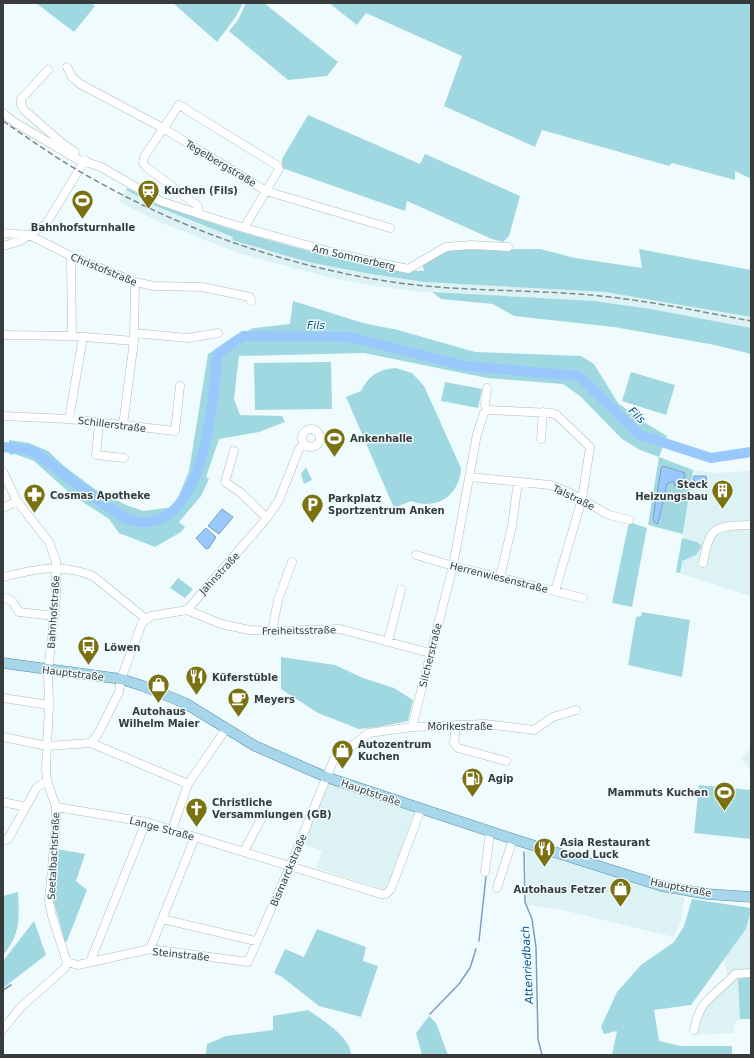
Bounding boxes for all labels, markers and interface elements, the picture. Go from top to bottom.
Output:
street label: Tegelbergstraße [183,137,258,189]
station icon: Kuchen (Fils) [135,177,161,210]
place label: Kuchen (Fils) [164,185,238,196]
sports icon: Bahnhofsturnhalle [70,188,96,221]
place label: Bahnhofsturnhalle [31,222,135,233]
street label: Am Sommerberg [311,243,396,272]
street label: Christofstraße [69,251,139,288]
water label: Fils [307,319,325,332]
water label: Fils [626,404,648,427]
street label: Schillerstraße [77,415,147,434]
sports icon: Ankenhalle [322,425,348,458]
place label: Ankenhalle [350,433,413,444]
building icon: Steck Heizungsbau [710,477,736,510]
place label: Steck Heizungsbau [635,479,708,502]
pharmacy icon: Cosmas Apotheke [22,482,48,515]
street label: Talstraße [550,482,596,512]
place label: Cosmas Apotheke [50,490,151,501]
parking icon: Parkplatz Sportzentrum Anken [299,491,325,524]
place label: Parkplatz Sportzentrum Anken [328,493,445,516]
street label: Jahnstraße [196,550,242,597]
street label: Herrenwiesenstraße [449,560,549,595]
street label: Bahnhofstraße [45,575,62,649]
street label: Silcherstraße [417,622,444,688]
street label: Freiheitsstraße [262,624,336,637]
bus stop icon: Löwen [76,634,102,667]
place label: Löwen [104,642,140,653]
street label: Hauptstraße [41,664,104,683]
restaurant icon: Küferstüble [184,664,210,697]
shop icon: Autohaus Wilhelm Maier [146,672,172,705]
place label: Küferstüble [212,672,278,683]
cafe icon: Meyers [226,686,252,719]
place label: Meyers [254,694,295,705]
place label: Autohaus Wilhelm Maier [119,706,200,729]
street label: Mörikestraße [427,721,493,732]
shop icon: Autozentrum Kuchen [329,737,355,770]
place label: Autozentrum Kuchen [358,739,431,762]
fuel station icon: Agip [460,765,486,798]
place label: Agip [488,773,513,784]
street label: Hauptstraße [340,777,402,808]
sports icon: Mammuts Kuchen [711,779,737,812]
place label: Mammuts Kuchen [607,787,708,798]
church icon: Christliche Versammlungen (GB) [184,795,210,828]
place label: Christliche Versammlungen (GB) [212,797,332,820]
street label: Seetalbachstraße [46,812,61,900]
street label: Lange Straße [128,815,196,842]
street label: Bismarckstraße [268,832,309,908]
restaurant icon: Asia Restaurant Good Luck [531,835,557,868]
place label: Asia Restaurant Good Luck [560,837,650,860]
shop icon: Autohaus Fetzer [608,876,634,909]
street label: Hauptstraße [649,876,712,899]
place label: Autohaus Fetzer [514,884,606,895]
water label: Attenriedbach [519,926,536,1005]
street label: Steinstraße [152,946,210,963]

